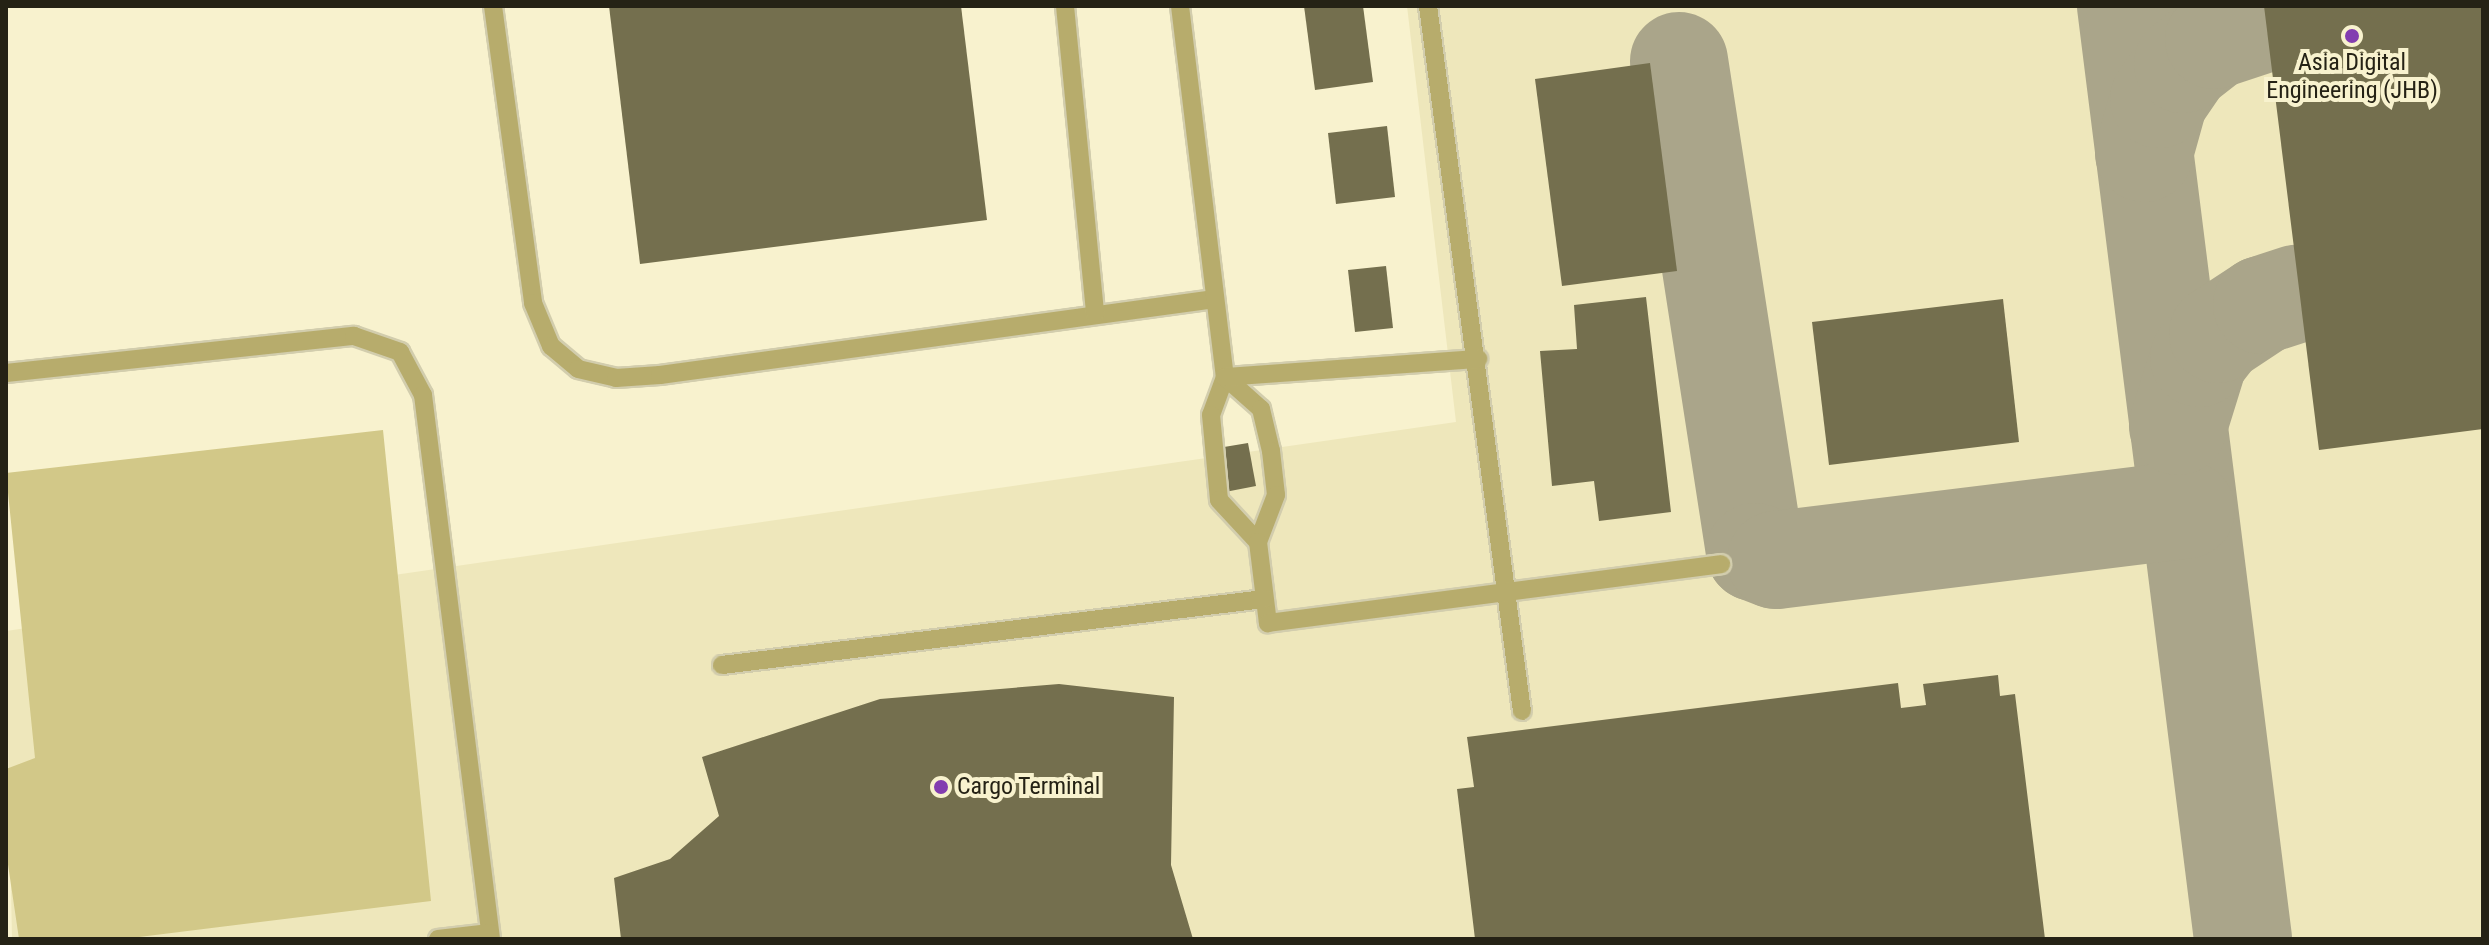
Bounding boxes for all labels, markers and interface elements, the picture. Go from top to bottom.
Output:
marker: Asia Digital Engineering (JHB) [2343,27,2361,45]
place label: Asia Digital Engineering (JHB) [2266,49,2438,105]
place label: Cargo Terminal [957,773,1101,801]
marker: Cargo Terminal [932,778,950,796]

